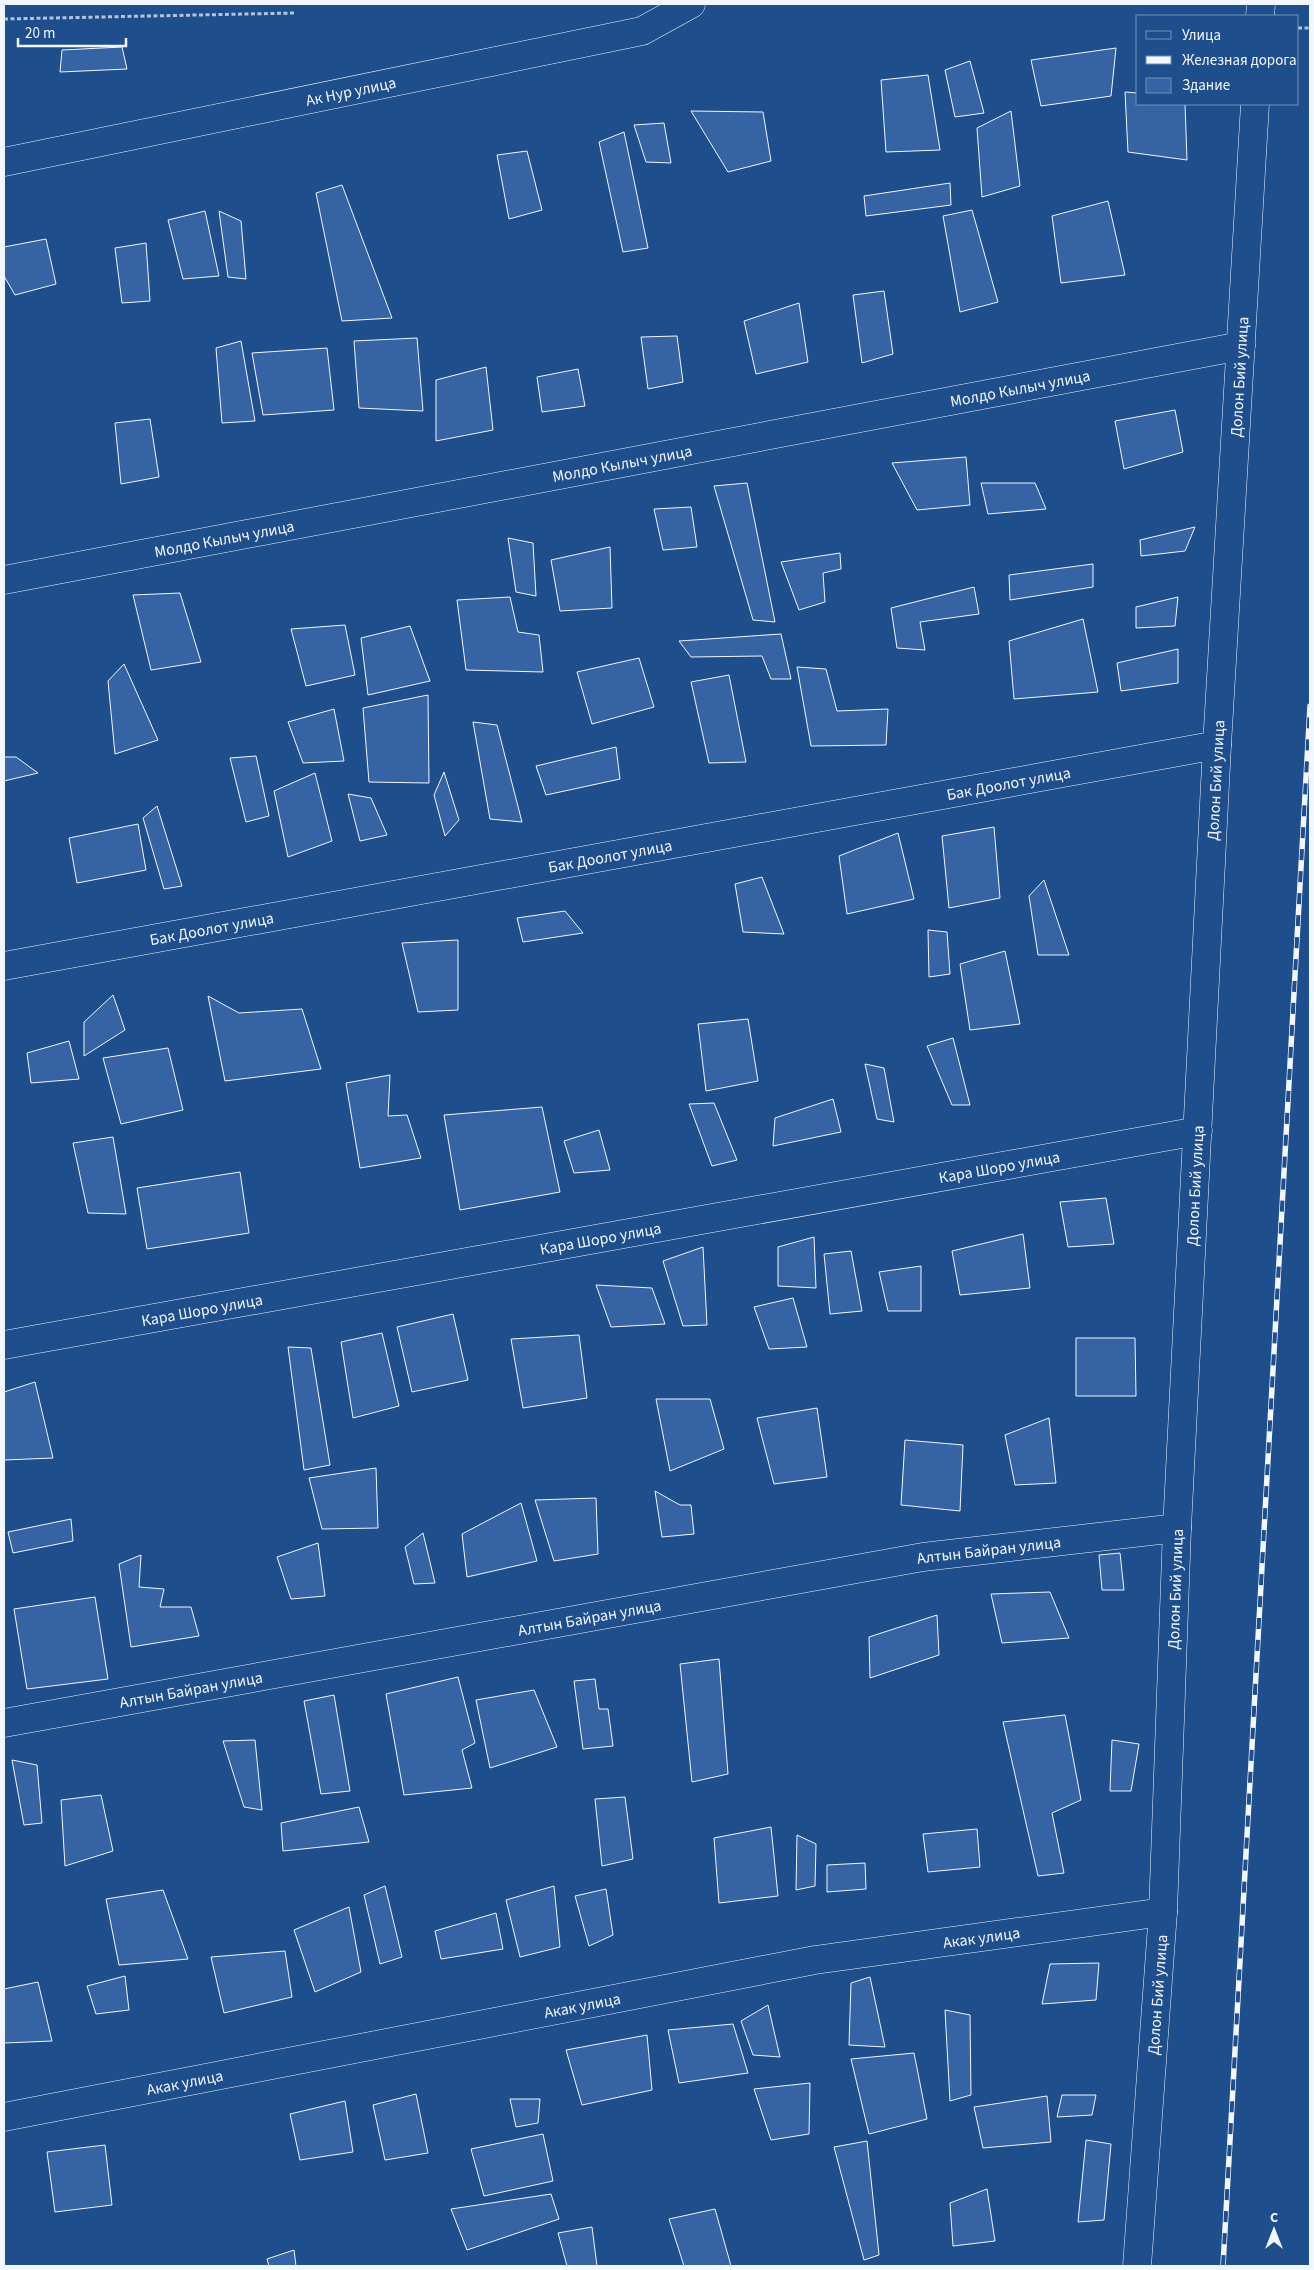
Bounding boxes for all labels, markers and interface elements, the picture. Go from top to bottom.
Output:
scale bar [18,15,125,47]
legend [1136,15,1299,105]
text: 20 m [25,23,55,44]
text: Улица [1182,25,1221,46]
text: Железная дорога [1182,50,1297,71]
street label: Ак Нур улица [304,72,398,112]
text: Здание [1182,75,1230,96]
street label: Долон Бий улица [1225,316,1254,438]
street label: Молдо Кылыч улица [948,365,1092,413]
street label: Молдо Кылыч улица [550,440,694,488]
street label: Молдо Кылыч улица [152,515,296,563]
street label: Долон Бий улица [1202,719,1230,841]
street label: Бак Доолот улица [945,762,1072,806]
street label: Бак Доолот улица [546,834,674,879]
street label: Бак Доолот улица [148,907,276,951]
street label: Долон Бий улица [1181,1125,1210,1247]
street label: Кара Шоро улица [937,1146,1062,1189]
street label: Кара Шоро улица [538,1217,663,1261]
street label: Кара Шоро улица [140,1289,264,1332]
street label: Долон Бий улица [1163,1528,1189,1650]
street label: Алтын Байран улица [915,1531,1062,1570]
street label: Алтын Байран улица [516,1594,663,1642]
street label: Алтын Байран улица [118,1666,265,1714]
street label: Акак улица [942,1922,1021,1954]
street label: Долон Бий улица [1143,1934,1173,2056]
street label: Акак улица [542,1988,623,2024]
street label: Акак улица [145,2065,225,2101]
north arrow [1249,2205,1299,2255]
text: С [1270,2208,1278,2228]

